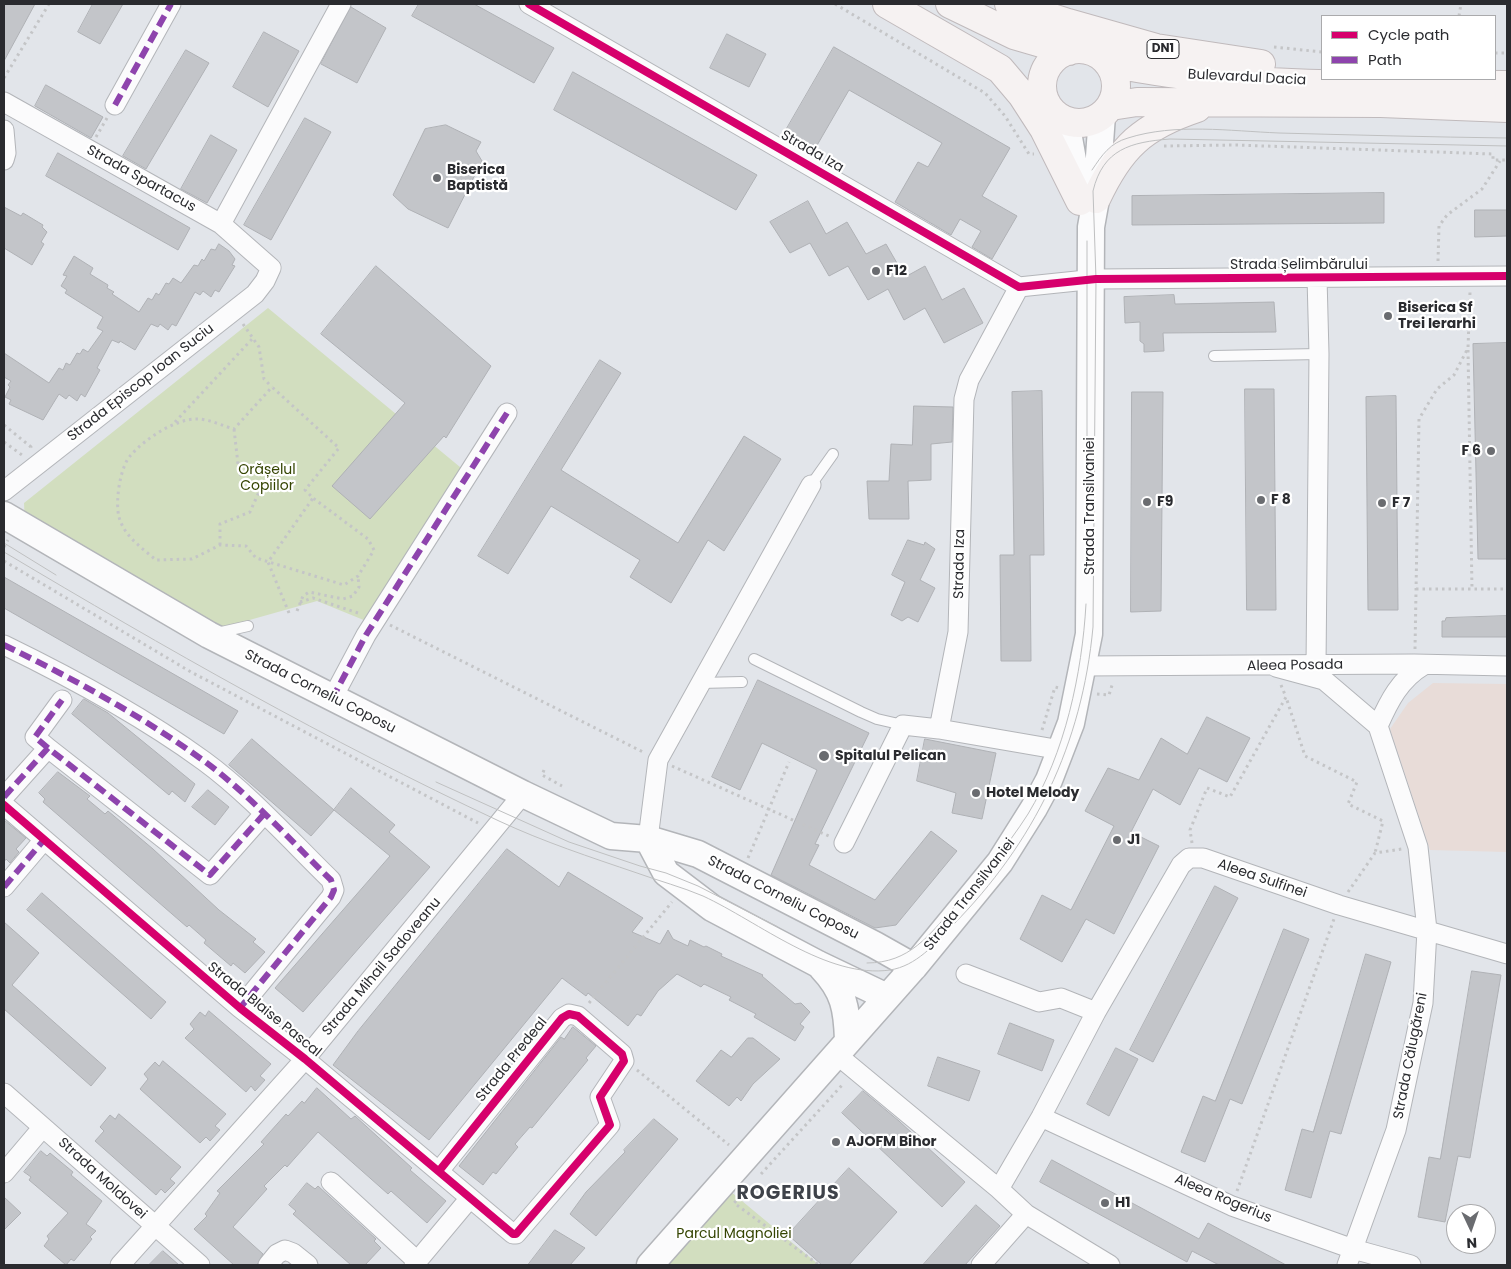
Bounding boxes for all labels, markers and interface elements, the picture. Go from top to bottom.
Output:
legend [1321,15,1496,80]
text: Cycle path [1368,24,1449,45]
road number: DN1 [1147,40,1179,59]
text: Path [1368,49,1402,70]
street label: Bulevardul Dacia [1187,67,1307,89]
street label: Strada Iza [778,127,846,177]
street label: Strada Spartacus [83,142,199,216]
place label: Biserica Baptistă [447,162,508,194]
marker: Biserica Baptistă [431,172,443,184]
street label: Strada Șelimbărului [1230,257,1368,273]
place label: F12 [886,263,907,279]
marker: F12 [870,265,882,277]
place label: Biserica Sf Trei Ierarhi [1398,300,1476,332]
marker: Biserica Sf Trei Ierarhi [1382,310,1394,322]
street label: Strada Episcop Ioan Suciu [64,321,218,445]
street label: Strada Transilvaniei [1082,437,1098,575]
place label: F 6 [1461,443,1481,459]
marker: F 6 [1485,445,1497,457]
park label: Orășelul Copiilor [238,462,296,494]
place label: F 8 [1271,492,1291,508]
place label: F9 [1157,494,1173,510]
marker: F 8 [1255,494,1267,506]
place label: F 7 [1392,495,1410,511]
marker: F9 [1141,496,1153,508]
marker: F 7 [1376,497,1388,509]
street label: Strada Iza [951,529,969,599]
street label: Strada Corneliu Coposu [242,647,398,737]
street label: Aleea Posada [1247,657,1343,675]
place label: Spitalul Pelican [835,748,946,764]
marker: Spitalul Pelican [817,749,831,763]
place label: Hotel Melody [986,785,1079,801]
marker: Hotel Melody [970,787,982,799]
place label: J1 [1127,832,1140,848]
marker: J1 [1111,834,1123,846]
street label: Strada Transilvaniei [921,835,1019,955]
street label: Strada Corneliu Coposu [705,853,861,943]
street label: Aleea Sulfinei [1215,856,1309,902]
street label: Strada Mihail Sadoveanu [319,894,445,1040]
street label: Strada Blaise Pascal [204,959,324,1061]
street label: Strada Călugăreni [1390,991,1432,1121]
street label: Strada Predeal [473,1014,551,1106]
place label: AJOFM Bihor [846,1134,937,1150]
street label: Strada Moldovei [54,1135,150,1223]
marker: AJOFM Bihor [830,1136,842,1148]
street label: Aleea Rogerius [1172,1171,1274,1227]
district label: ROGERIUS [735,1183,841,1205]
place label: H1 [1115,1195,1130,1211]
marker: H1 [1099,1197,1111,1209]
north arrow [1446,1204,1496,1254]
park label: Parcul Magnoliei [676,1226,792,1242]
text: N [1466,1233,1478,1253]

